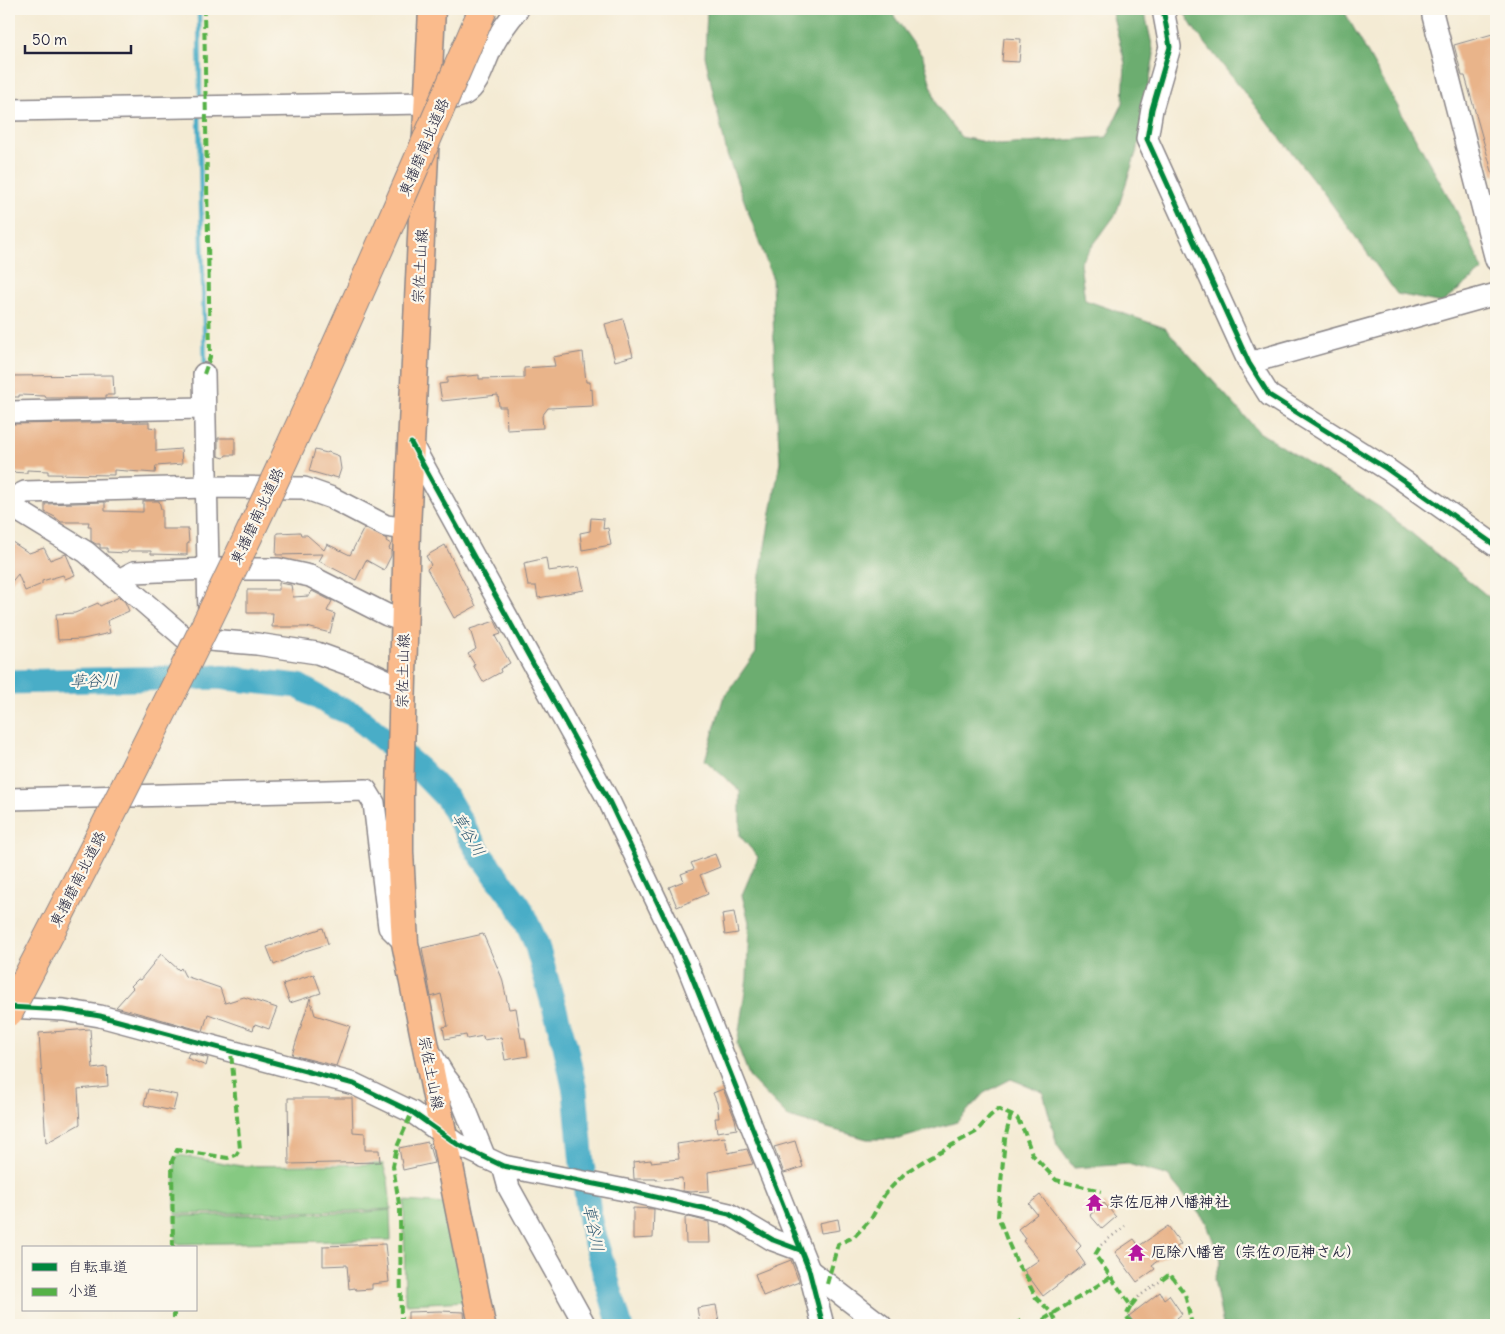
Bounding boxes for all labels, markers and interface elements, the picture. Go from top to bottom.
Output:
scale bar [25,22,131,54]
text: 50 m [32,30,67,49]
street label: 東播磨南北道路 [394,95,453,199]
street label: 宗佐土山線 [408,228,431,304]
street label: 東播磨南北道路 [226,464,287,567]
street label: 宗佐土山線 [392,633,413,709]
water label: 草谷川 [70,670,118,690]
water label: 草谷川 [448,808,490,860]
street label: 東播磨南北道路 [45,828,110,930]
street label: 宗佐土山線 [415,1034,448,1112]
temple icon: 宗佐厄神八幡神社 [1085,1192,1105,1212]
place label: 宗佐厄神八幡神社 [1109,1192,1229,1211]
water label: 草谷川 [579,1202,609,1254]
temple icon: 厄除八幡宮（宗佐の厄神さん） [1127,1242,1147,1262]
place label: 厄除八幡宮（宗佐の厄神さん） [1151,1242,1361,1261]
legend [22,1246,198,1312]
text: 自転車道 [68,1257,128,1276]
text: 小道 [68,1281,98,1300]

